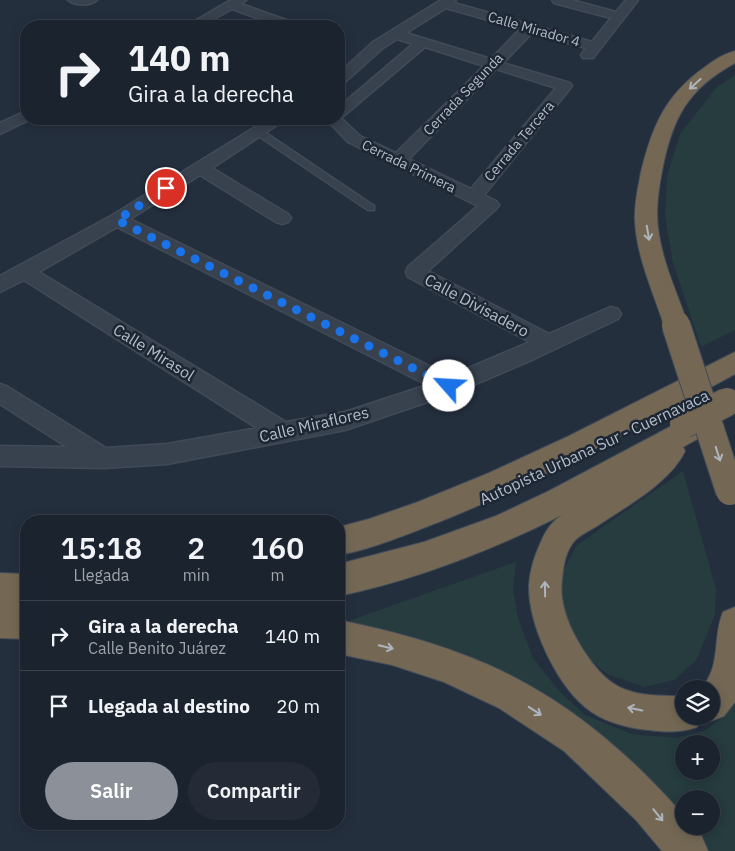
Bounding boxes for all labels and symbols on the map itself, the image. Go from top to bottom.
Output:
street label: Calle Mirador 4 [486,7,582,51]
street label: Cerrada Segunda [419,49,507,139]
one-way arrow [689,78,702,89]
street label: Cerrada Tercera [480,97,558,185]
street label: Cerrada Primera [359,135,459,197]
pin [145,167,187,209]
one-way arrow [644,225,654,241]
street label: Calle Divisadero [421,269,533,341]
street label: Calle Mirasol [110,319,198,385]
position arrow [422,359,474,411]
street label: Autopista Urbana Sur - Cuernavaca [476,385,712,509]
street label: Calle Miraflores [257,402,371,446]
one-way arrow [714,446,723,462]
one-way arrow [540,581,550,597]
one-way arrow [378,643,394,652]
one-way arrow [628,704,644,714]
one-way arrow [528,705,542,716]
one-way arrow [653,809,664,822]

